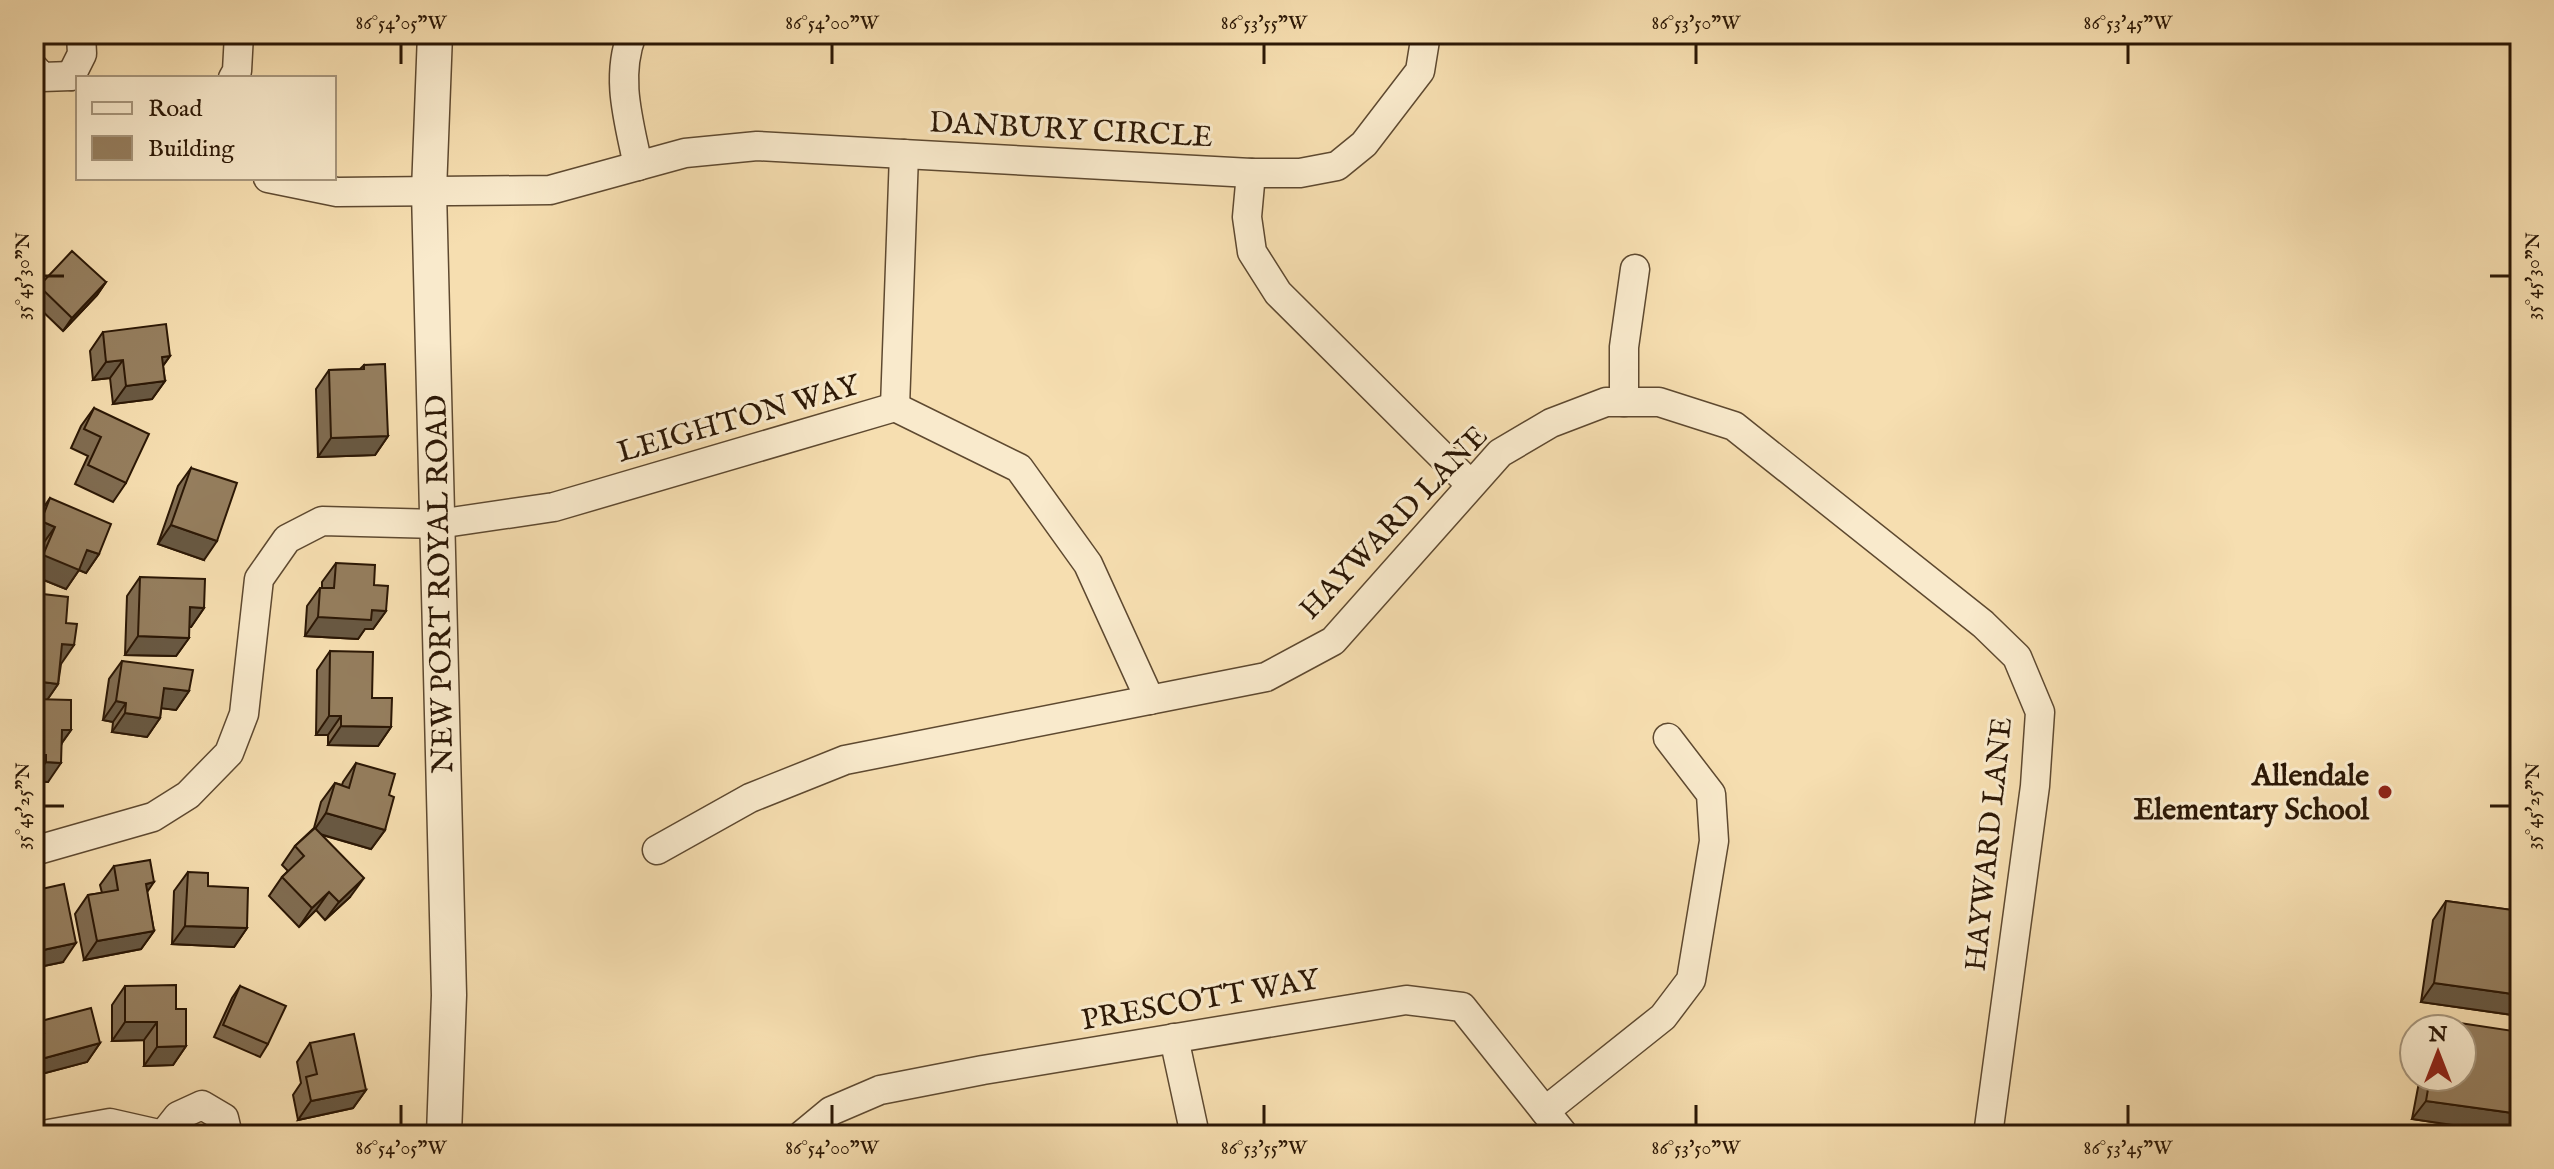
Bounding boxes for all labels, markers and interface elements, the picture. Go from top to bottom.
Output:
text: 86°54'05"W [355,11,448,36]
text: 86°54'00"W [785,11,880,36]
text: 86°53'55"W [1221,11,1308,36]
text: 86°53'50"W [1652,11,1741,36]
text: 86°53'45"W [2084,11,2173,36]
legend [76,76,336,180]
text: Road [148,94,202,125]
street label: DANBURY CIRCLE [928,105,1214,157]
text: Building [148,134,235,165]
text: 35°45'30"N [11,232,36,320]
text: 35°45'30"N [2521,232,2546,320]
street label: LEIGHTON WAY [613,367,866,473]
street label: NEW PORT ROYAL ROAD [419,394,463,774]
street label: HAYWARD LANE [1292,418,1497,628]
street label: HAYWARD LANE [1958,715,2022,973]
place label: Allendale Elementary School [2133,758,2370,830]
text: 35°45'25"N [11,762,36,850]
text: 35°45'25"N [2521,762,2546,850]
marker: Allendale Elementary School [2376,783,2394,801]
street label: PRESCOTT WAY [1079,961,1324,1041]
north arrow [2398,1013,2478,1093]
text: N [2427,1021,2448,1049]
text: 86°54'05"W [355,1136,448,1161]
text: 86°54'00"W [785,1136,880,1161]
text: 86°53'55"W [1221,1136,1308,1161]
text: 86°53'50"W [1652,1136,1741,1161]
text: 86°53'45"W [2084,1136,2173,1161]

